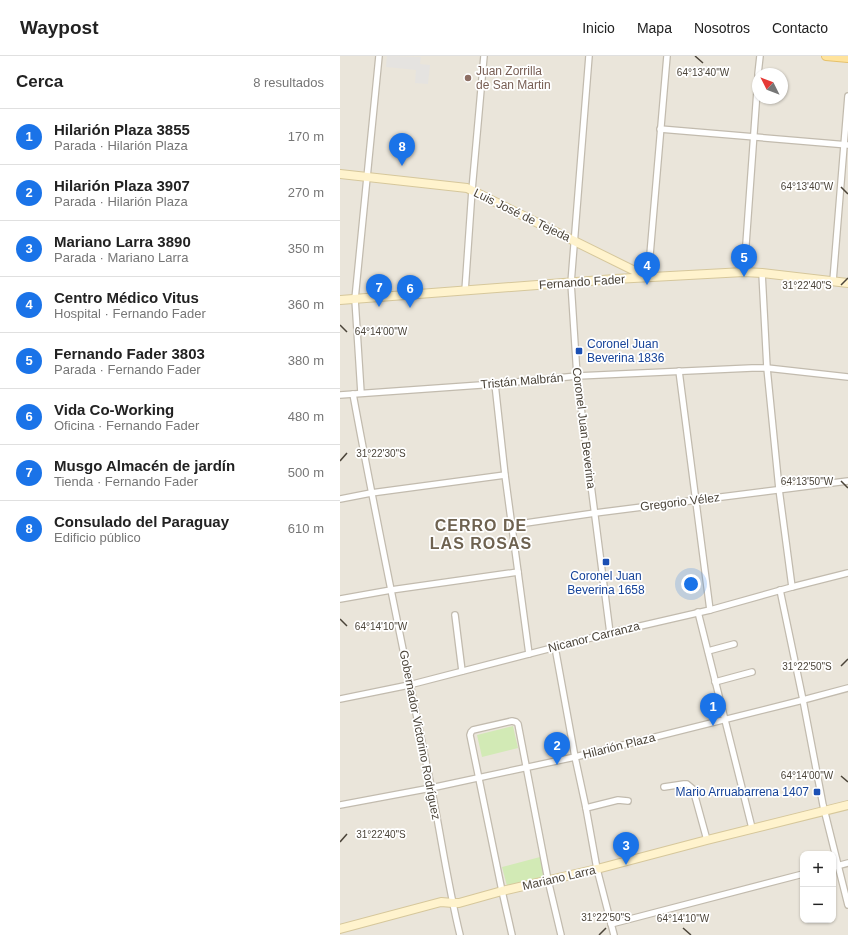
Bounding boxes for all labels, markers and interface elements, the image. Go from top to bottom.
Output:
text: Waypost [20,17,98,38]
text: Inicio [582,20,615,36]
text: Mapa [637,20,672,36]
text: Nosotros [694,20,750,36]
text: Contacto [772,20,828,36]
place label: Juan Zorrilla de San Martin [476,64,551,92]
text: 64°13'40"W [677,67,730,78]
north arrow [752,68,788,104]
text: Cerca [16,72,63,91]
marker: Juan Zorrilla de San Martin [463,73,473,83]
text: 8 resultados [253,75,324,90]
text: Hilarión Plaza 3855 [54,121,190,138]
text: 1 [25,129,33,144]
text: 170 m [288,129,324,144]
pin: 8 [389,133,415,166]
text: Parada · Hilarión Plaza [54,138,188,153]
text: Hilarión Plaza 3907 [54,177,190,194]
text: 64°13'40"W [781,181,834,192]
text: 2 [25,185,33,200]
text: 270 m [288,185,324,200]
street label: Luis José de Tejeda [471,186,573,245]
text: Parada · Hilarión Plaza [54,194,188,209]
text: Mariano Larra 3890 [54,233,191,250]
text: 3 [25,241,33,256]
text: 350 m [288,241,324,256]
pin: 5 [731,244,757,277]
text: Parada · Mariano Larra [54,250,188,265]
pin: 4 [634,252,660,285]
street label: Fernando Fader [539,272,625,292]
pin: 7 [366,274,392,307]
pin: 6 [397,275,423,308]
text: 31°22'40"S [782,280,832,291]
text: Centro Médico Vitus [54,289,199,306]
text: 4 [25,297,33,312]
text: 360 m [288,297,324,312]
text: Hospital · Fernando Fader [54,306,206,321]
text: 64°14'00"W [355,326,408,337]
place label: Coronel Juan Beverina 1836 [587,337,665,365]
text: Fernando Fader 3803 [54,345,205,362]
marker: Coronel Juan Beverina 1836 [574,346,584,356]
text: 5 [25,353,33,368]
text: 380 m [288,353,324,368]
text: Parada · Fernando Fader [54,362,201,377]
street label: Coronel Juan Beverina [570,367,598,490]
street label: Tristán Malbrán [480,370,564,392]
text: Vida Co-Working [54,401,174,418]
text: 6 [25,409,33,424]
text: 480 m [288,409,324,424]
text: Oficina · Fernando Fader [54,418,199,433]
text: 31°22'30"S [356,448,406,459]
text: Musgo Almacén de jardín [54,457,235,474]
text: 7 [25,465,33,480]
text: 500 m [288,465,324,480]
text: Tienda · Fernando Fader [54,474,198,489]
text: 64°13'50"W [781,476,834,487]
street label: Gregorio Vélez [639,490,721,514]
text: Consulado del Paraguay [54,513,229,530]
district label: CERRO DE LAS ROSAS [430,517,532,552]
text: 8 [25,521,33,536]
text: 610 m [288,521,324,536]
text: Edificio público [54,530,141,545]
marker: Coronel Juan Beverina 1658 [601,557,611,567]
place label: Coronel Juan Beverina 1658 [567,569,645,597]
your location [681,574,701,594]
street label: Nicanor Carranza [547,619,642,655]
text: 64°14'10"W [355,621,408,632]
street label: Gobernador Victorino Rodríguez [397,649,443,821]
text: 31°22'50"S [782,661,832,672]
pin: 1 [700,693,726,726]
street label: Hilarión Plaza [581,730,657,762]
pin: 2 [544,732,570,765]
text: 64°14'00"W [781,770,834,781]
place label: Mario Arruabarrena 1407 [676,785,809,799]
marker: Mario Arruabarrena 1407 [812,787,822,797]
text: 31°22'40"S [356,829,406,840]
pin: 3 [613,832,639,865]
map controls [800,851,836,923]
button: + [800,851,836,887]
street label: Mariano Larra [521,863,597,893]
button: − [800,887,836,923]
text: 31°22'50"S [581,912,631,923]
text: 64°14'10"W [657,913,710,924]

